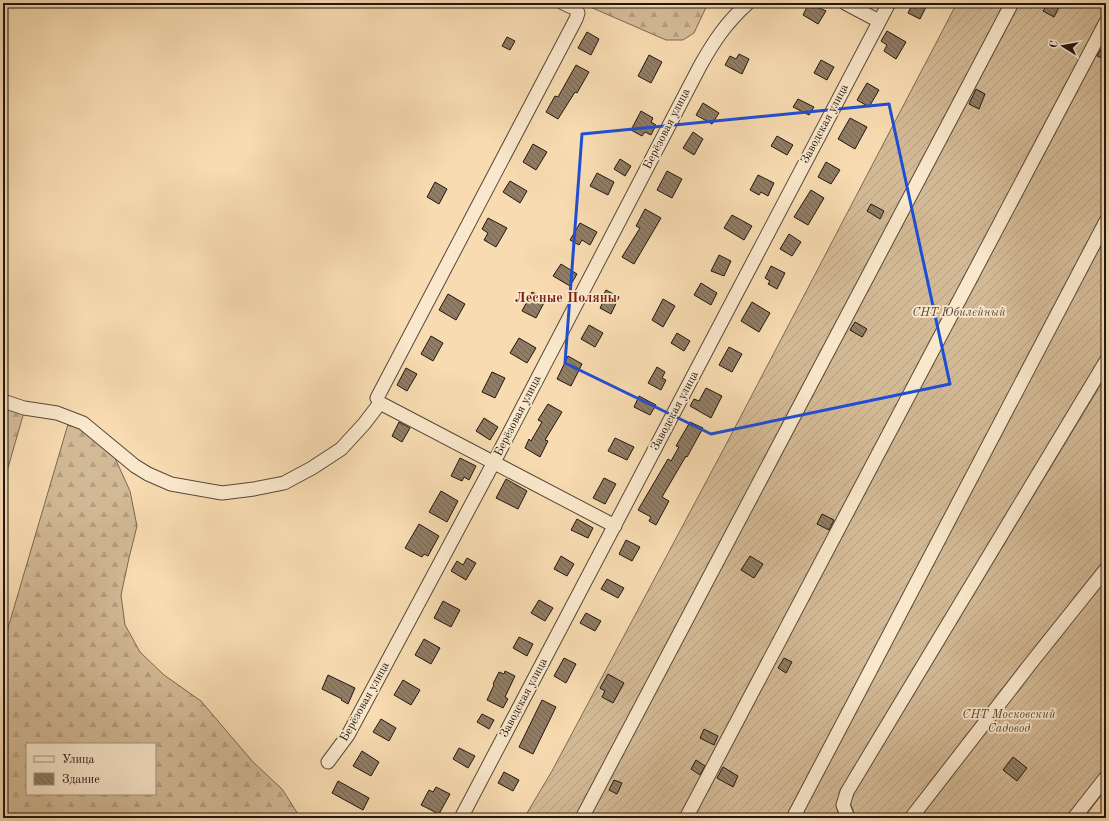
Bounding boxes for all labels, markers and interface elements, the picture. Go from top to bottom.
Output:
north arrow [1043,26,1083,66]
text: С [1049,40,1061,49]
street label: Заводская улица [799,82,851,166]
street label: Берёзовая улица [641,87,693,171]
district label: Лесные Поляны [515,291,618,305]
park label: СНТ Юбилейный [912,306,1006,319]
street label: Заводская улица [649,369,701,453]
street label: Берёзовая улица [492,374,544,458]
street label: Заводская улица [498,656,550,740]
street label: Берёзовая улица [338,660,392,744]
park label: СНТ Московский Садовод [962,709,1056,735]
legend [26,743,156,795]
text: Улица [62,754,95,766]
text: Здание [62,774,100,786]

